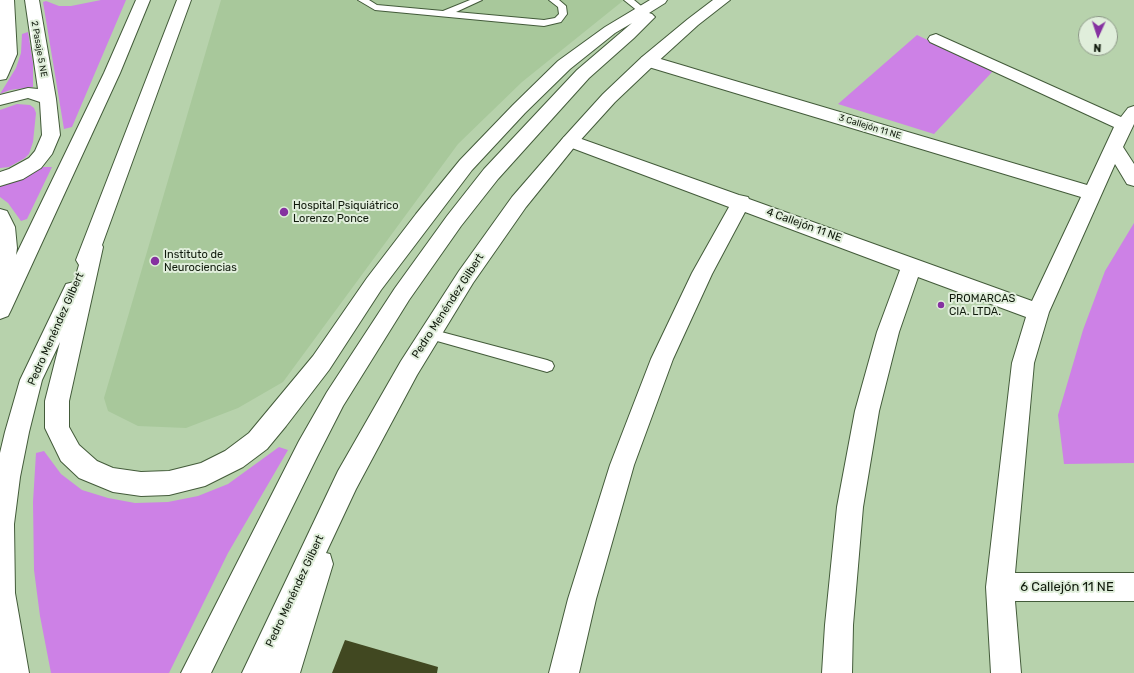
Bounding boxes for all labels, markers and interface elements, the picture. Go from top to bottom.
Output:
north arrow [1078,16,1118,56]
street label: 2 Pasaje 5 NE [29,20,49,78]
text: N [1093,41,1102,54]
street label: 3 Callejón 11 NE [837,112,903,142]
place label: Hospital Psiquiátrico Lorenzo Ponce [293,199,398,225]
street label: 4 Callejón 11 NE [764,205,844,245]
marker: Hospital Psiquiátrico Lorenzo Ponce [278,206,290,218]
place label: Instituto de Neurociencias [164,248,237,274]
street label: Pedro Menéndez Gilbert [409,251,487,361]
marker: Instituto de Neurociencias [149,255,161,267]
street label: Pedro Menéndez Gilbert [25,271,87,387]
place label: PROMARCAS CIA. LTDA. [949,292,1015,318]
marker: PROMARCAS CIA. LTDA. [936,300,946,310]
street label: Pedro Menéndez Gilbert [263,533,327,649]
street label: 6 Callejón 11 NE [1020,579,1114,595]

